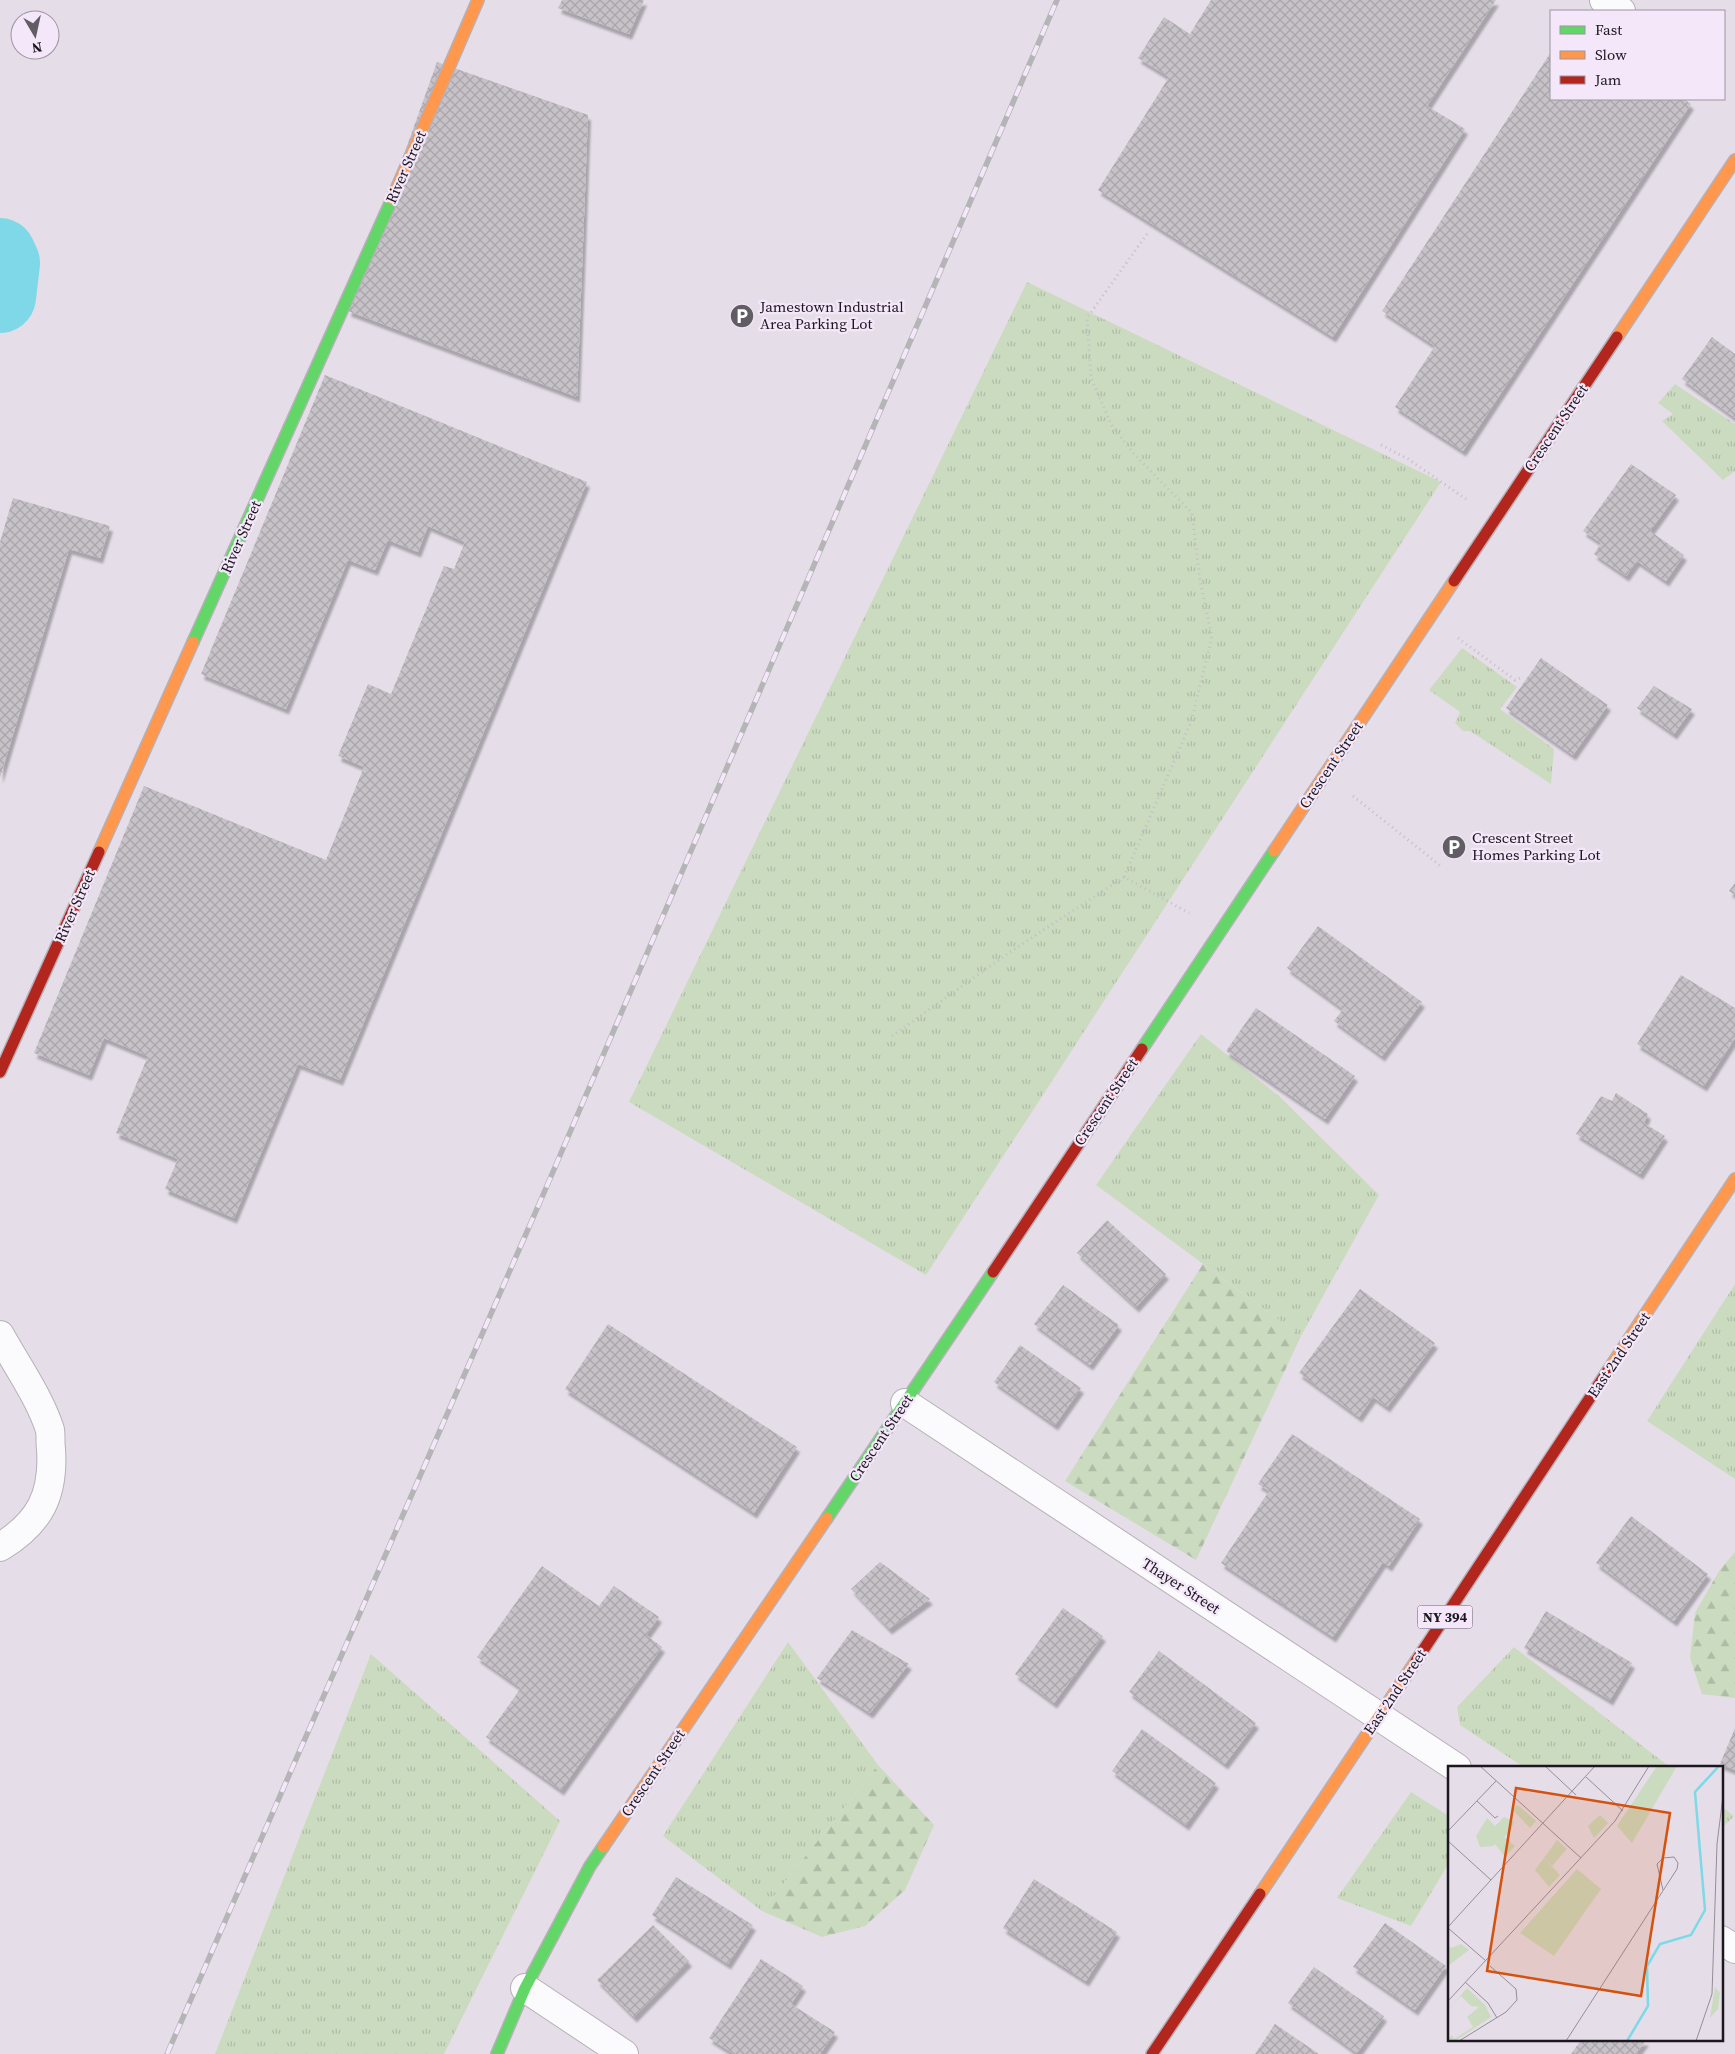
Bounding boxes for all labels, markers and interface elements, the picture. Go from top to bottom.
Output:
north arrow [10,10,60,60]
legend [1550,10,1725,100]
text: Fast [1595,19,1622,40]
text: N [30,37,44,59]
text: Slow [1595,44,1627,65]
text: Jam [1594,69,1622,90]
street label: River Street [380,127,431,206]
place label: Jamestown Industrial Area Parking Lot [759,296,904,334]
parking icon: Jamestown Industrial Area Parking Lot [729,303,755,329]
street label: Crescent Street [1519,380,1593,475]
street label: River Street [215,497,266,576]
street label: Crescent Street [1294,717,1368,812]
place label: Crescent Street Homes Parking Lot [1472,827,1601,865]
parking icon: Crescent Street Homes Parking Lot [1441,834,1467,860]
street label: River Street [49,866,100,945]
street label: Crescent Street [1069,1054,1143,1149]
street label: East 2nd Street [1582,1308,1655,1402]
street label: Crescent Street [844,1390,918,1485]
street label: Thayer Street [1138,1552,1224,1619]
road number: NY 394 [1418,1605,1472,1628]
street label: East 2nd Street [1358,1645,1431,1739]
street label: Crescent Street [616,1725,690,1820]
inset map [1448,1766,1722,2042]

